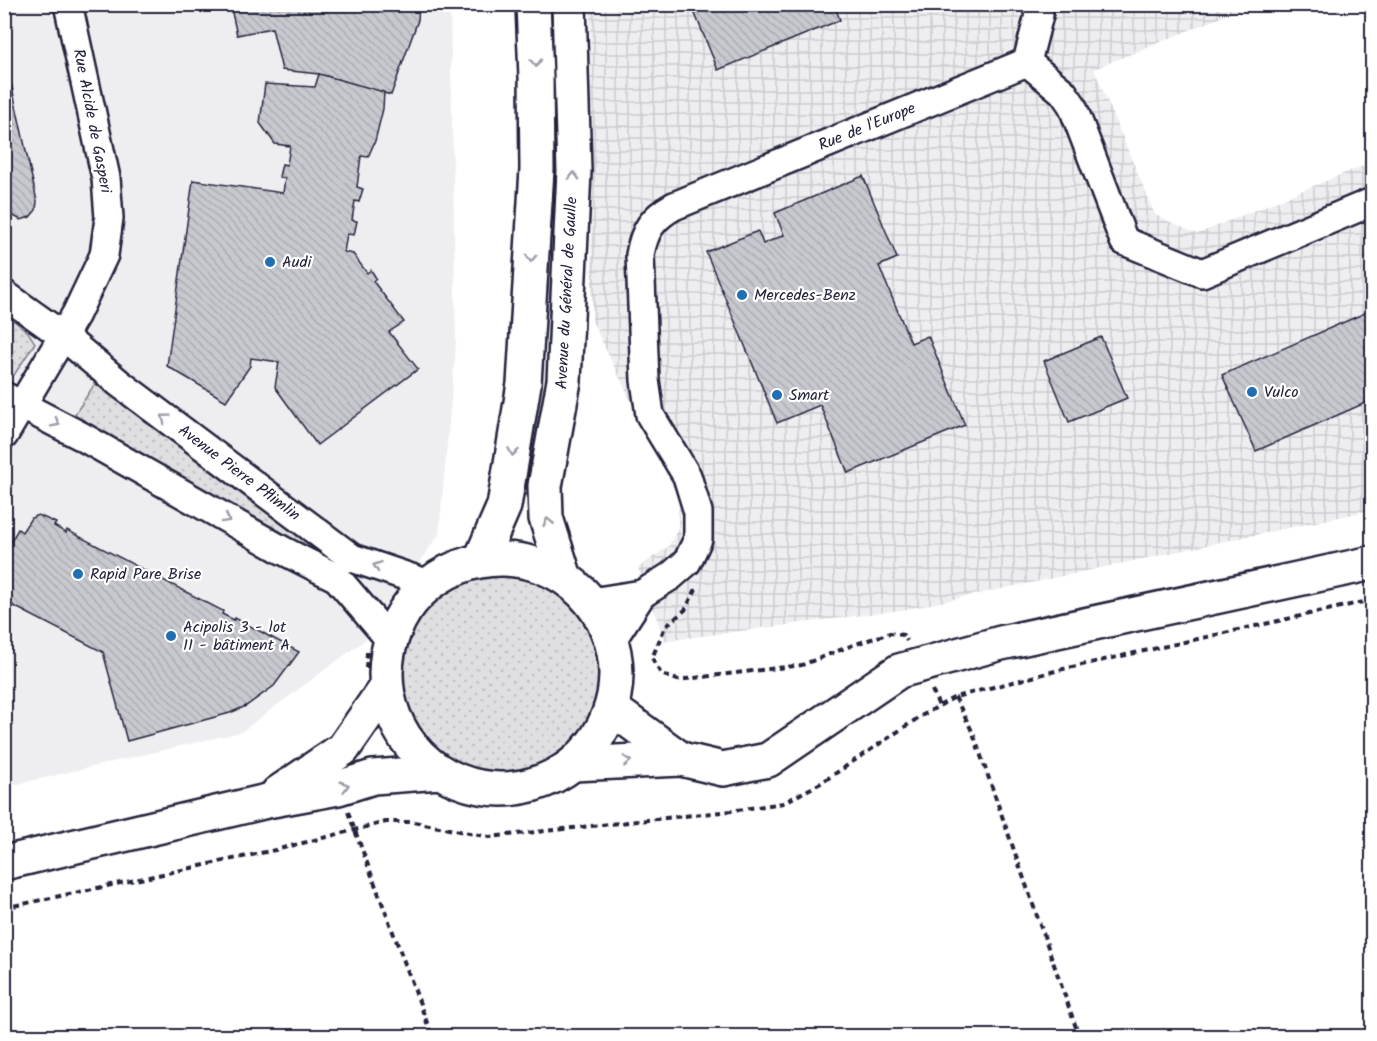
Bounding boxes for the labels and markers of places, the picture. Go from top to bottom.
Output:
place label: Audi [282,250,312,275]
marker: Audi [263,255,277,269]
place label: Mercedes-Benz [754,283,856,308]
marker: Mercedes-Benz [735,288,749,302]
place label: Vulco [1264,380,1299,405]
place label: Smart [789,383,830,408]
marker: Vulco [1245,385,1259,399]
marker: Smart [770,388,784,402]
place label: Rapid Pare Brise [90,562,201,587]
marker: Rapid Pare Brise [71,567,85,581]
place label: Acipolis 3 - lot 11 - bâtiment A [183,615,290,658]
marker: Acipolis 3 - lot 11 - bâtiment A [164,629,178,643]

